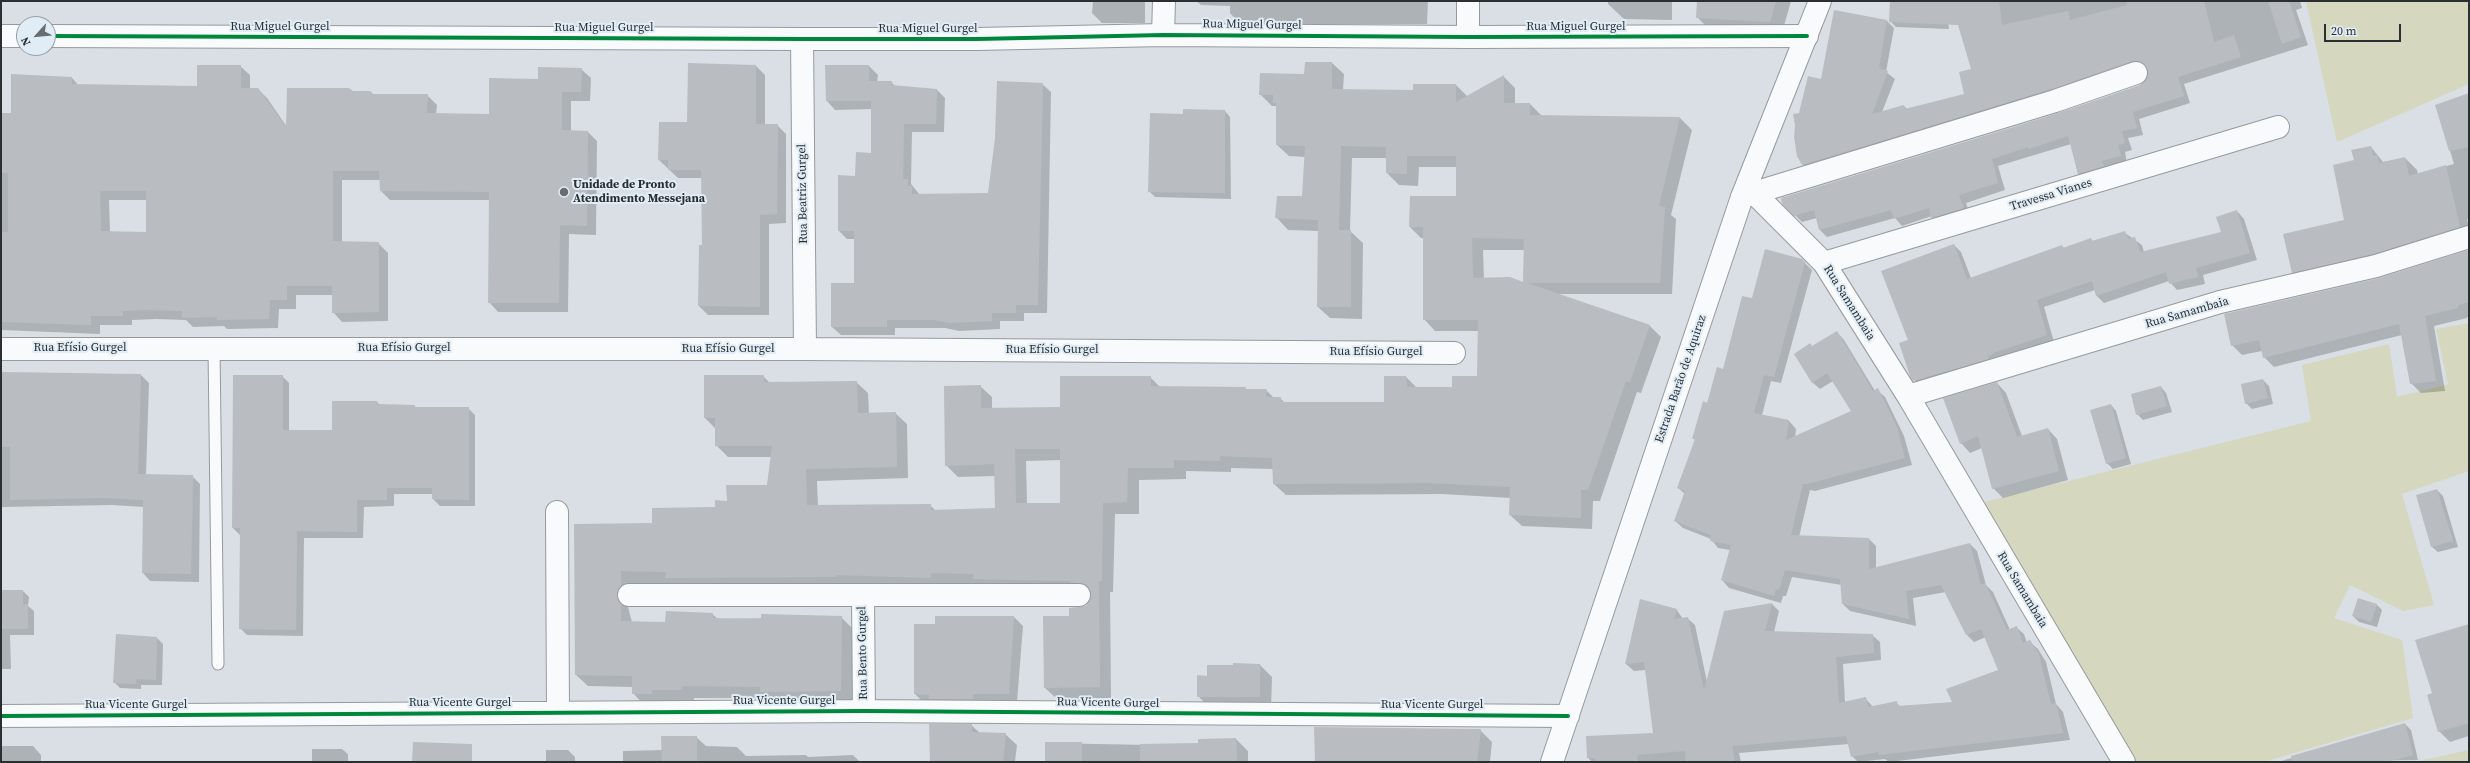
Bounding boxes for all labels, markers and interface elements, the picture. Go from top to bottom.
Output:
north arrow [16,16,56,56]
scale bar [2326,16,2403,42]
street label: Rua Miguel Gurgel [1202,17,1302,33]
street label: Rua Miguel Gurgel [230,20,330,34]
street label: Rua Miguel Gurgel [1526,20,1626,34]
street label: Rua Miguel Gurgel [554,21,654,35]
street label: Rua Miguel Gurgel [878,22,978,36]
text: 20 m [2331,23,2357,39]
text: N [17,34,34,48]
street label: Rua Beatriz Gurgel [795,144,811,244]
street label: Travessa Vianes [2008,176,2094,214]
place label: Unidade de Pronto Atendimento Messejana [573,178,705,206]
marker: Unidade de Pronto Atendimento Messejana [558,186,570,198]
street label: Rua Samambaia [1820,263,1878,343]
street label: Rua Samambaia [2144,294,2230,332]
street label: Estrada Barão de Aquiraz [1652,313,1710,445]
street label: Rua Efísio Gurgel [34,341,126,355]
street label: Rua Efísio Gurgel [358,341,450,355]
street label: Rua Efísio Gurgel [682,342,774,356]
street label: Rua Efísio Gurgel [1006,343,1098,357]
street label: Rua Efísio Gurgel [1330,345,1422,359]
street label: Rua Samambaia [1994,549,2050,631]
street label: Rua Bento Gurgel [855,606,871,700]
street label: Rua Vicente Gurgel [733,694,835,708]
street label: Rua Vicente Gurgel [1057,695,1159,711]
street label: Rua Vicente Gurgel [409,696,511,710]
street label: Rua Vicente Gurgel [85,698,187,712]
street label: Rua Vicente Gurgel [1381,698,1483,712]

